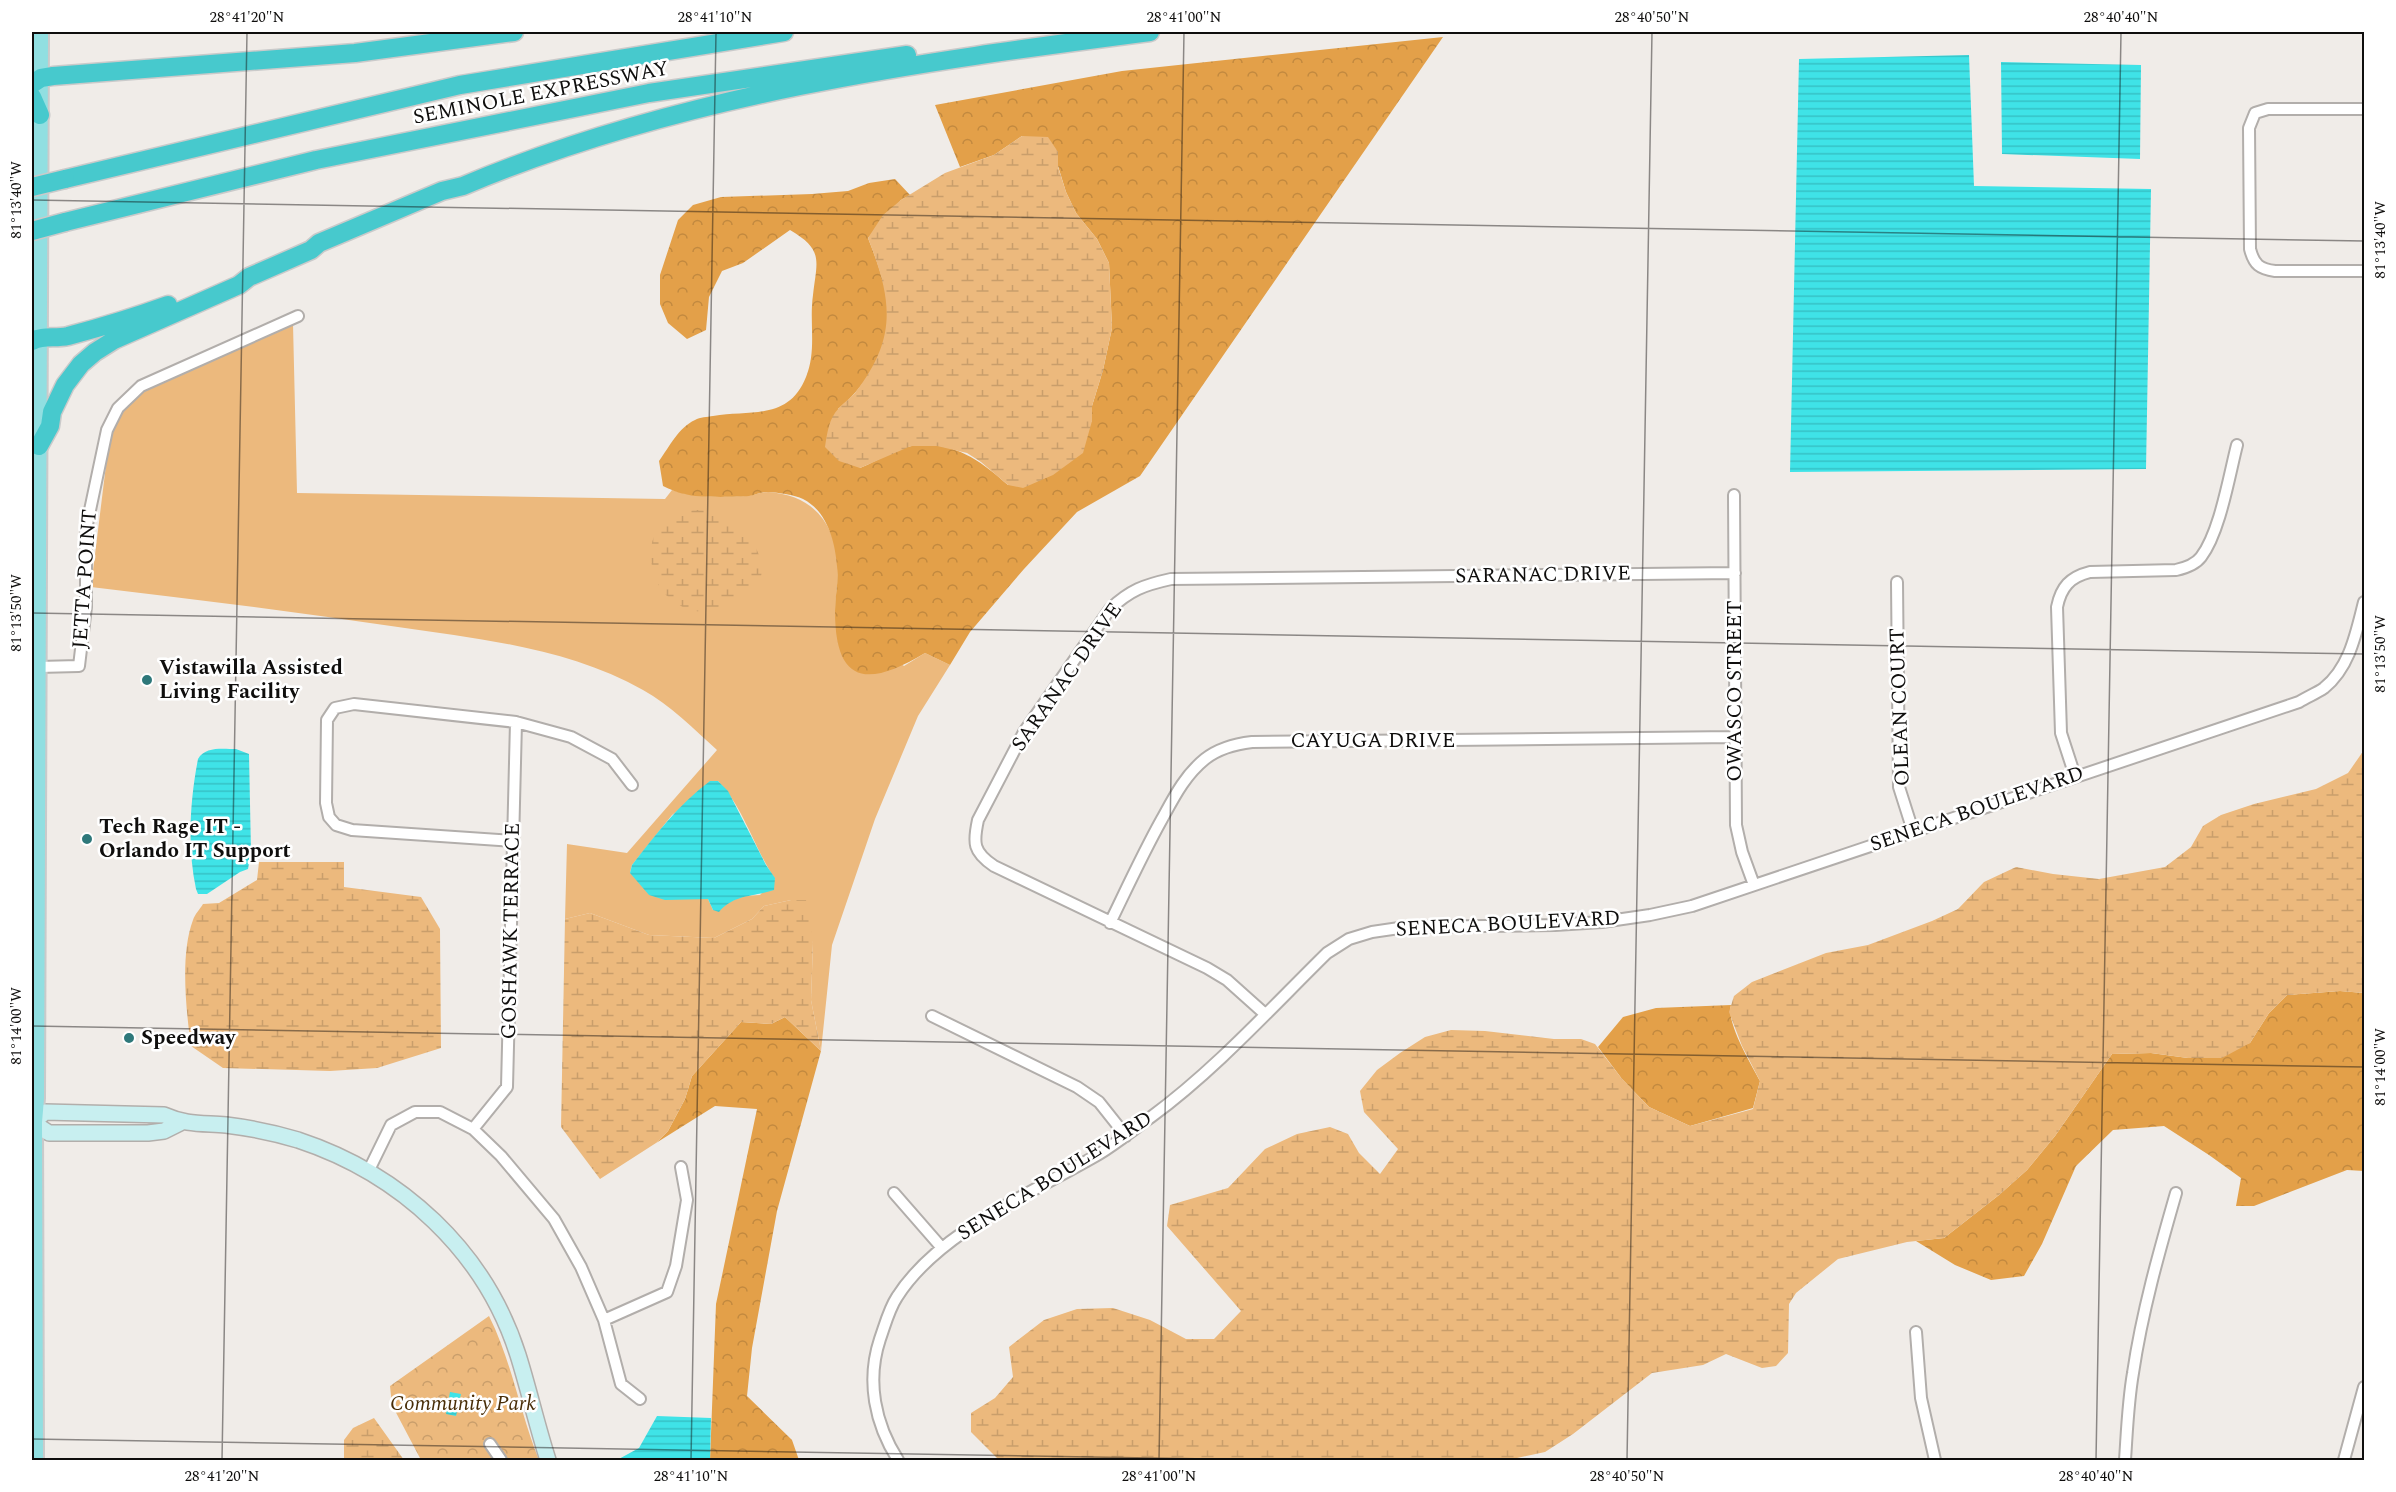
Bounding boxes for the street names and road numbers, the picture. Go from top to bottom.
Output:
street label: SEMINOLE EXPRESSWAY [410,52,672,134]
street label: JETTA POINT [64,508,106,650]
street label: SARANAC DRIVE [1455,557,1631,593]
street label: SARANAC DRIVE [1004,596,1130,758]
street label: OWASCO STREET [1719,600,1751,782]
street label: OLEAN COURT [1881,627,1919,787]
street label: CAYUGA DRIVE [1290,725,1456,757]
street label: SENECA BOULEVARD [1866,757,2088,861]
street label: GOSHAWK TERRACE [493,822,529,1040]
street label: SENECA BOULEVARD [1395,902,1621,946]
street label: SENECA BOULEVARD [951,1103,1159,1249]

